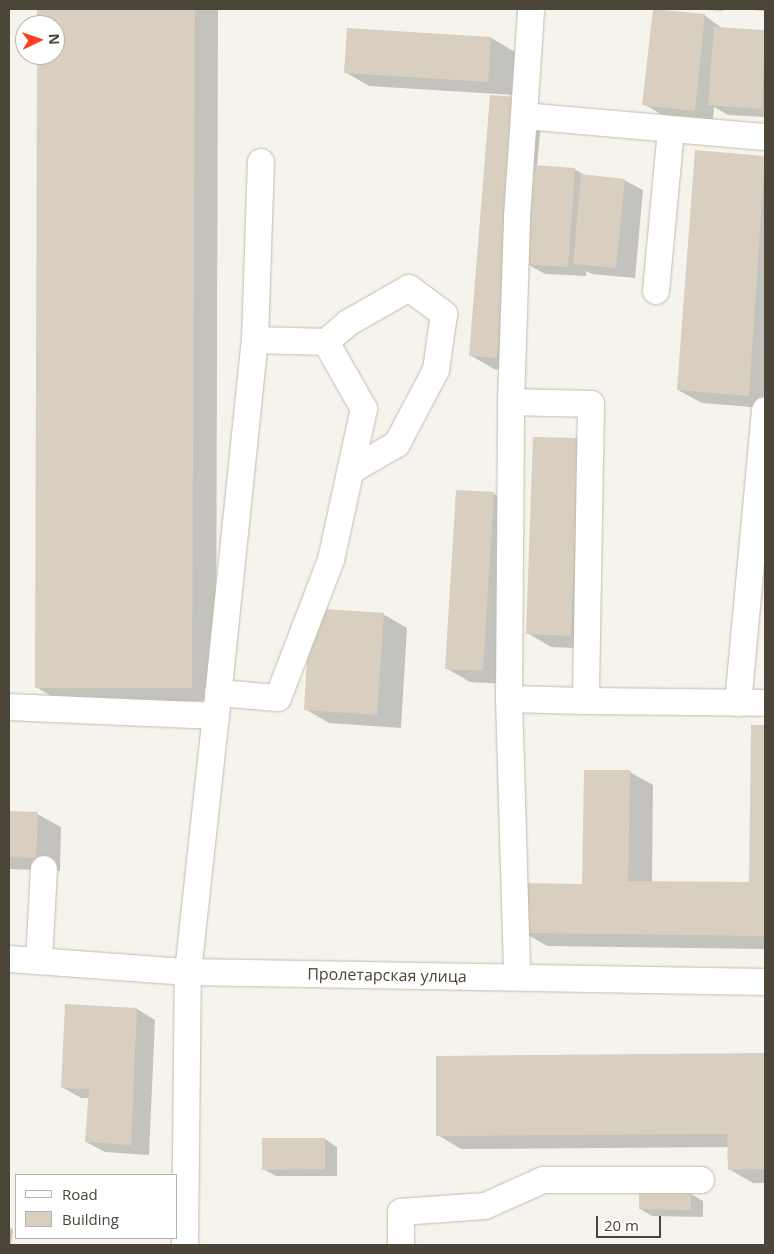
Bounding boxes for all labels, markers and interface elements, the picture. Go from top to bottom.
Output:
north arrow [15,15,65,65]
text: N [45,33,64,45]
street label: Пролетарская улица [307,964,467,986]
legend [15,1174,178,1239]
text: Road [62,1184,98,1204]
scale bar [599,1206,664,1238]
text: Building [62,1209,119,1229]
text: 20 m [604,1215,639,1235]

